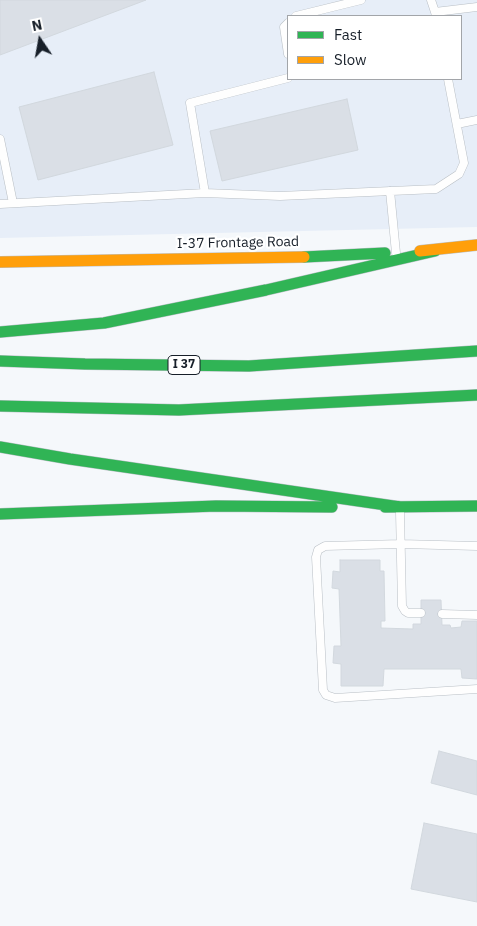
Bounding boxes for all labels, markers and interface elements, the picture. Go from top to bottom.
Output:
north arrow [15,15,65,65]
text: N [30,15,44,35]
legend [287,15,462,80]
text: Fast [334,25,362,44]
text: Slow [334,50,367,69]
street label: I-37 Frontage Road [177,234,299,252]
road number: I 37 [168,356,200,374]

